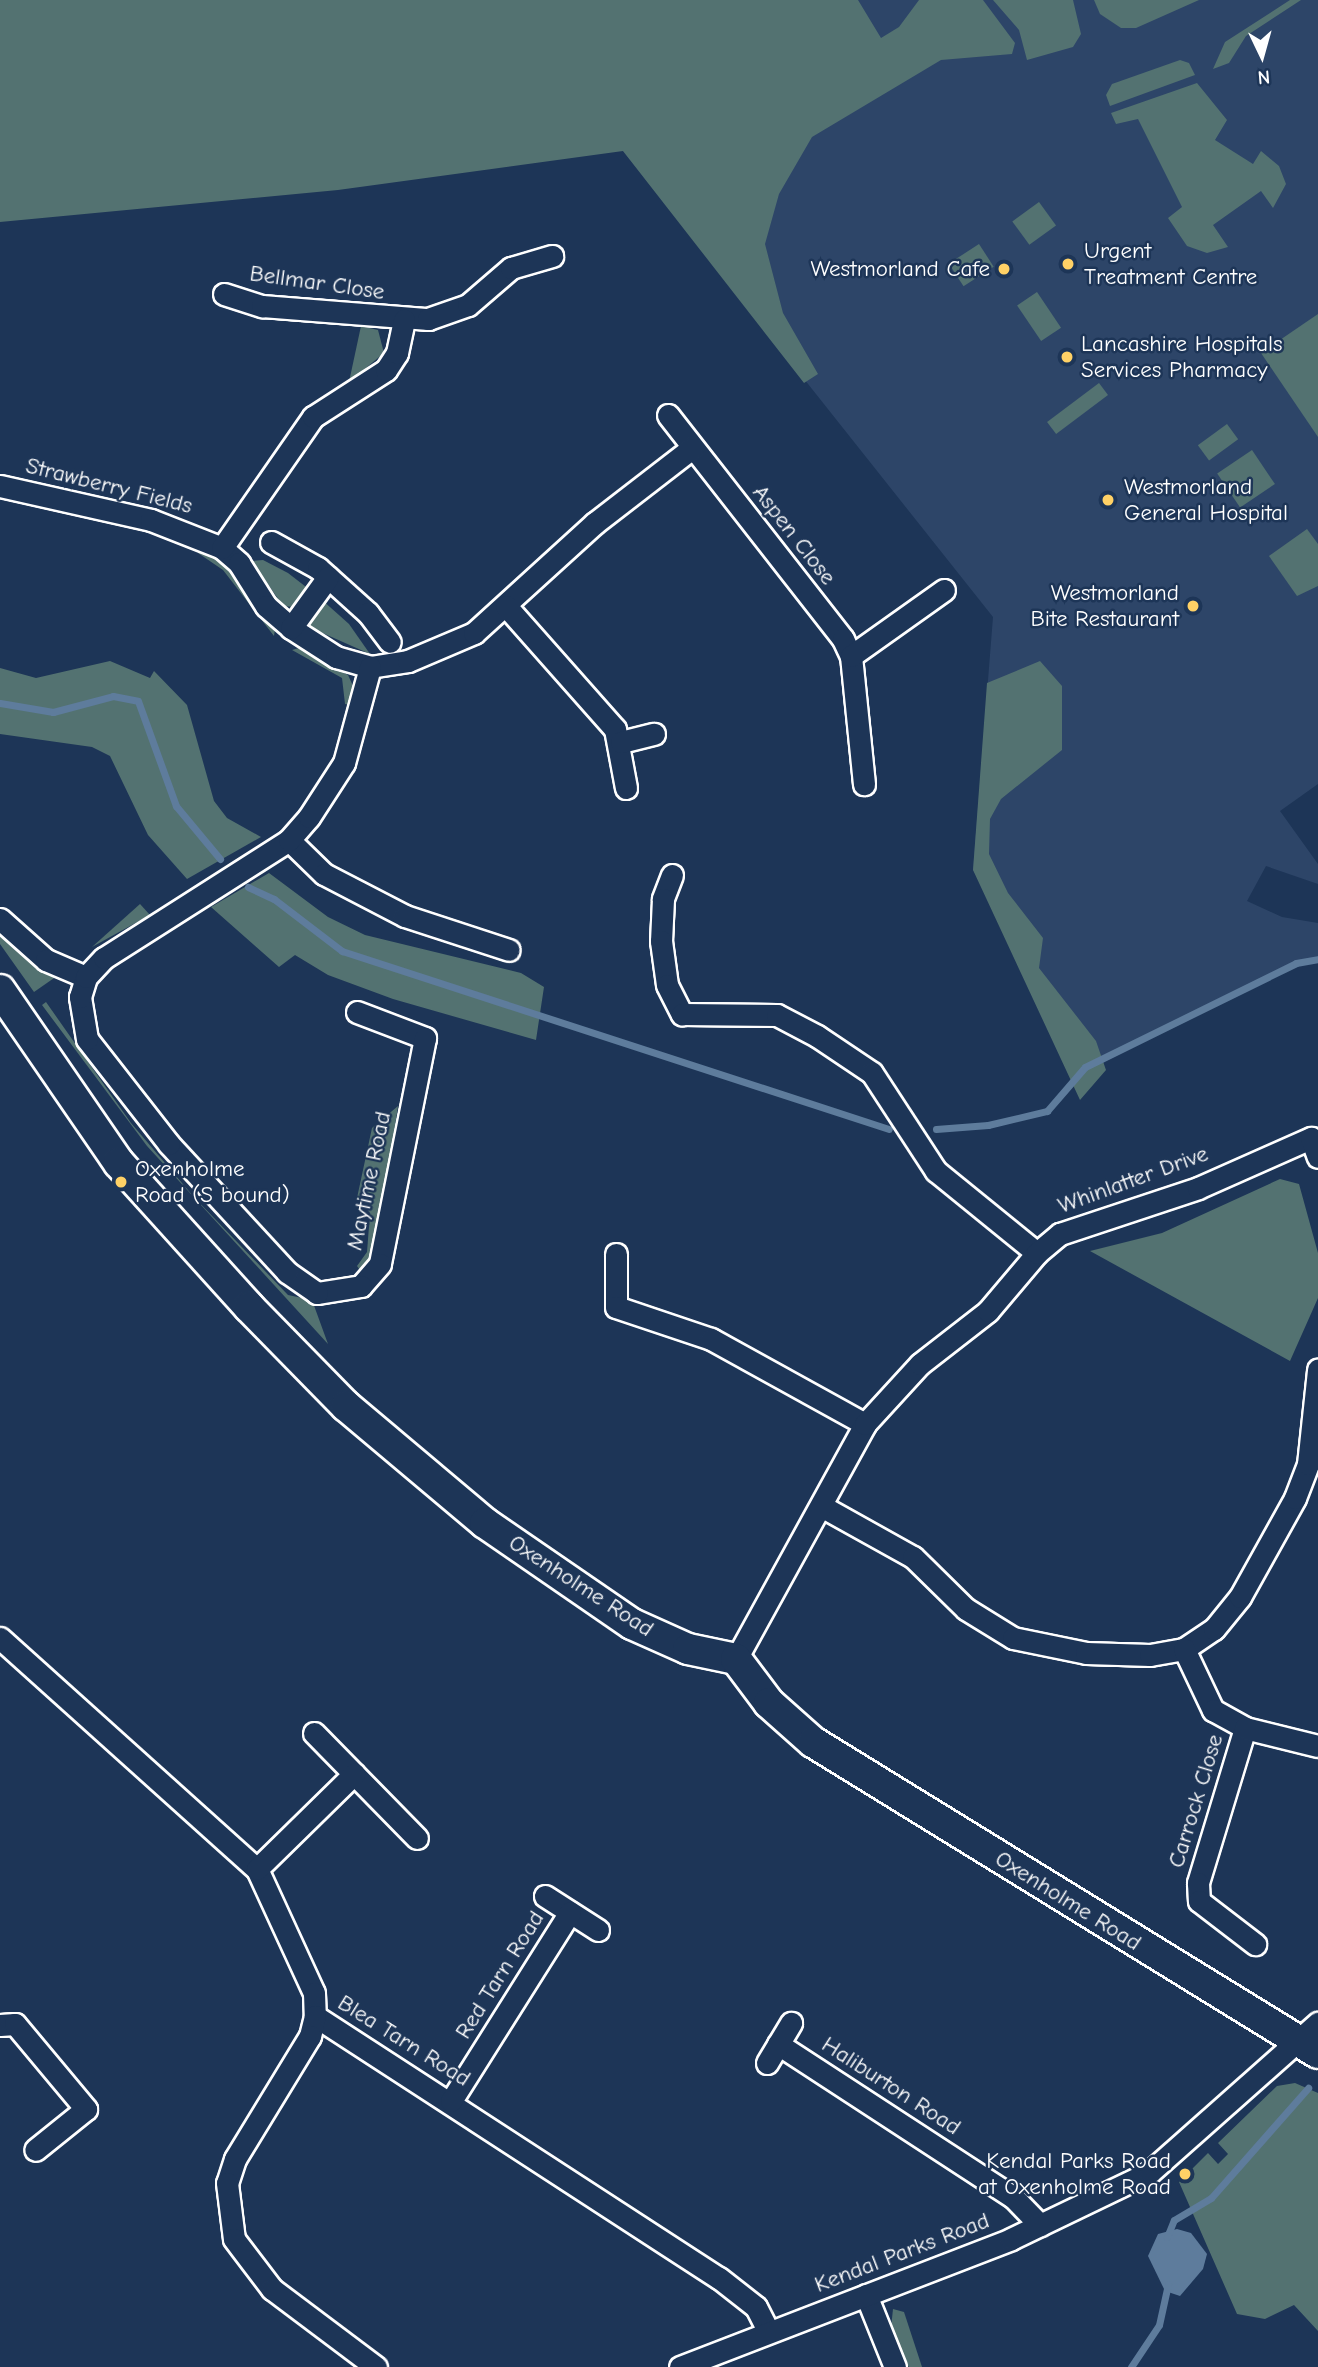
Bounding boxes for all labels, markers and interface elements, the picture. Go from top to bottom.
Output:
north arrow [1227,21,1297,91]
text: N [1257,65,1271,88]
place label: Urgent Treatment Centre [1084,237,1257,291]
marker: Urgent Treatment Centre [1058,254,1078,274]
place label: Westmorland Cafe [811,255,990,283]
street label: Bellmar Close [248,260,386,306]
marker: Westmorland Cafe [996,261,1012,277]
place label: Lancashire Hospitals Services Pharmacy [1081,330,1283,384]
marker: Lancashire Hospitals Services Pharmacy [1059,349,1075,365]
street label: Strawberry Fields [23,452,195,520]
place label: Westmorland General Hospital [1124,473,1288,527]
street label: Aspen Close [746,480,842,590]
marker: Westmorland General Hospital [1098,490,1118,510]
place label: Westmorland Bite Restaurant [1030,579,1179,633]
marker: Westmorland Bite Restaurant [1185,598,1201,614]
street label: Maytime Road [341,1109,397,1253]
street label: Whinlatter Drive [1054,1140,1212,1220]
place label: Oxenholme Road (S bound) [135,1155,290,1209]
marker: Oxenholme Road (S bound) [113,1174,129,1190]
street label: Oxenholme Road [504,1529,658,1643]
street label: Carrock Close [1163,1731,1229,1871]
street label: Oxenholme Road [990,1845,1146,1957]
street label: Red Tarn Road [450,1906,550,2044]
street label: Blea Tarn Road [333,1989,475,2093]
street label: Haliburton Road [816,2031,966,2141]
place label: Kendal Parks Road at Oxenholme Road [978,2147,1171,2201]
marker: Kendal Parks Road at Oxenholme Road [1177,2166,1193,2182]
street label: Kendal Parks Road [811,2207,993,2299]

